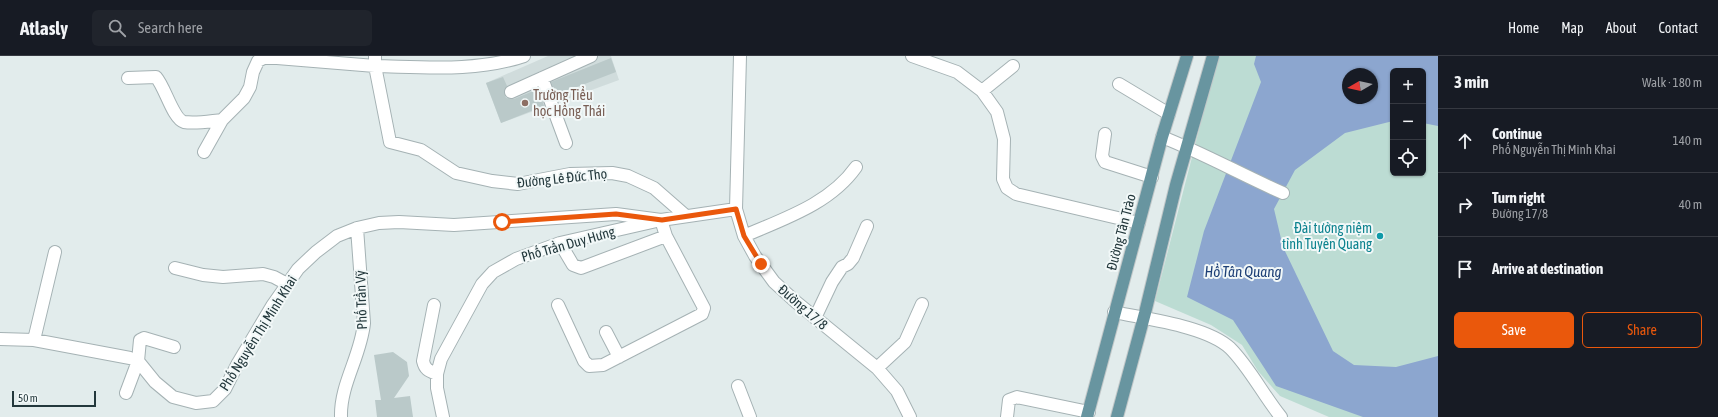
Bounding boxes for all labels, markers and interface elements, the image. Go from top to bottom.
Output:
search box [92,10,372,46]
text: Atlasly [20,17,68,39]
icon: search [106,17,128,39]
text: Search here [138,19,203,36]
text: Home [1508,20,1539,36]
text: Map [1561,20,1584,36]
text: About [1606,20,1637,36]
text: Contact [1659,20,1698,36]
north arrow [1342,68,1378,104]
map controls [1390,68,1426,176]
button: + [1390,68,1426,104]
text: 3 min [1454,72,1489,92]
text: Walk · 180 m [1642,75,1702,90]
place label: Trường Tiểu học Hồng Thái [533,86,605,119]
marker: Trường Tiểu học Hồng Thái [520,98,530,108]
button: − [1390,104,1426,140]
text: Continue [1492,125,1542,142]
icon: ahead [1454,130,1476,152]
text: 140 m [1673,133,1702,148]
button: locate [1390,140,1426,176]
text: Phố Nguyễn Thị Minh Khai [1492,142,1616,157]
street label: Đường Lê Đức Thọ [516,165,608,191]
text: Turn right [1492,189,1545,206]
street label: Đường Tân Trào [1103,192,1139,272]
icon: right [1454,194,1476,216]
text: 40 m [1679,197,1702,212]
text: Đường 17/8 [1492,206,1548,221]
route start [493,213,511,231]
place label: Đài tưởng niệm tỉnh Tuyên Quang [1282,220,1372,252]
street label: Phố Trần Duy Hưng [519,222,617,265]
marker: Đài tưởng niệm tỉnh Tuyên Quang [1375,231,1385,241]
route end [752,255,770,273]
icon: arrive [1454,258,1476,280]
text: Arrive at destination [1492,260,1603,277]
water label: Hồ Tân Quang [1204,263,1282,280]
street label: Phố Trần Vỹ [351,270,370,330]
street label: Phố Nguyễn Thị Minh Khai [215,272,300,394]
street label: Đường 17/8 [775,281,831,333]
button: Save [1454,312,1574,348]
button: Share [1582,312,1702,348]
scale bar [12,389,96,408]
text: 50 m [18,392,38,404]

